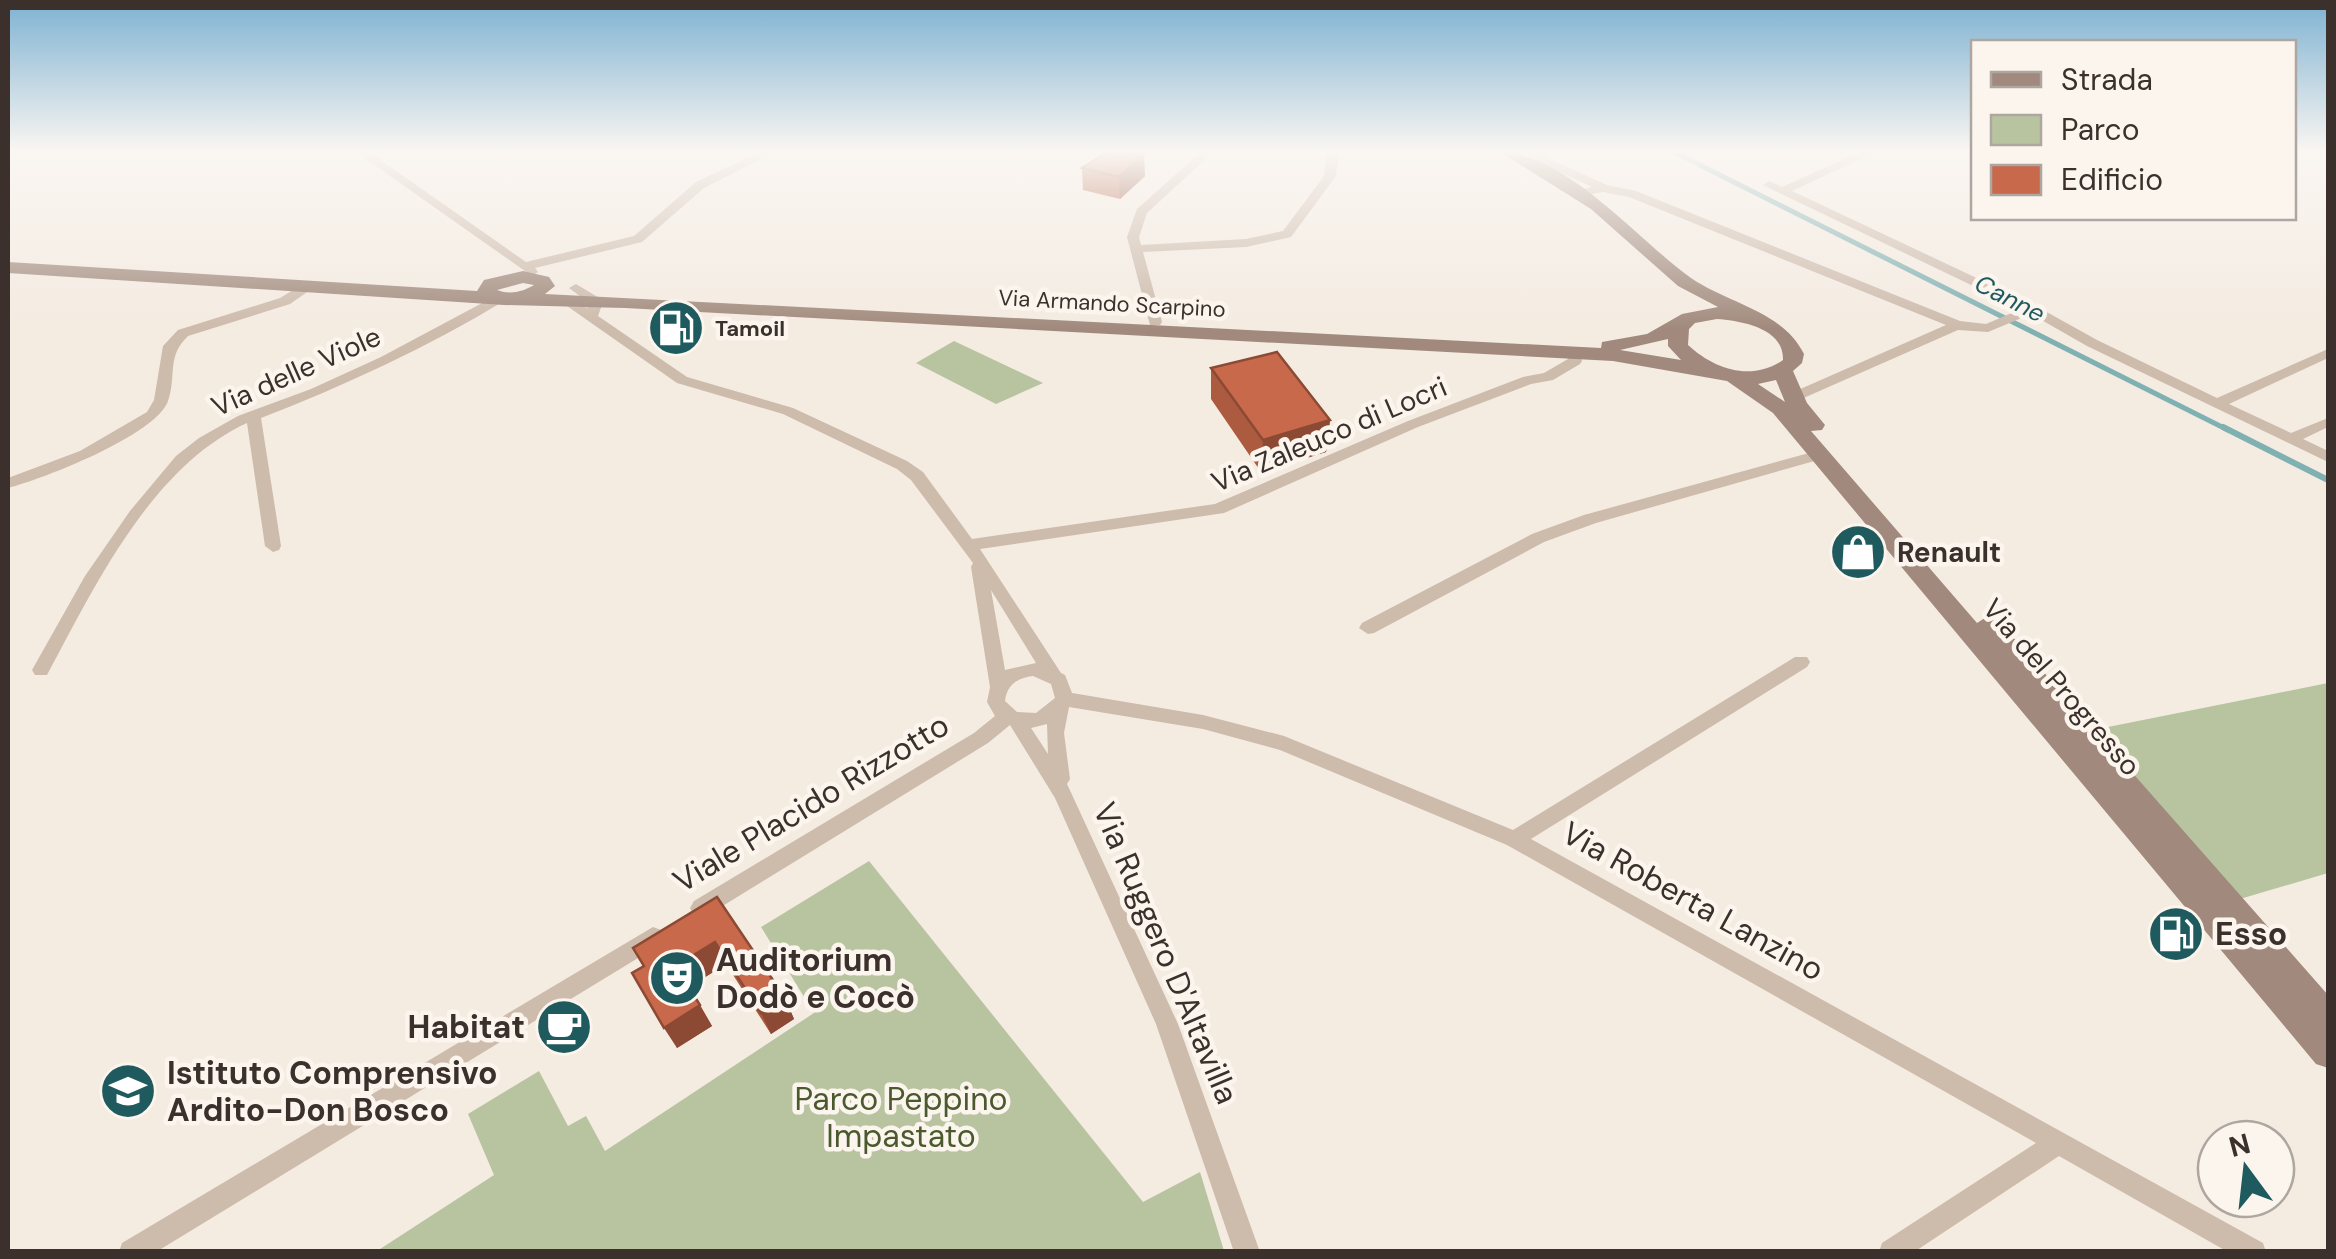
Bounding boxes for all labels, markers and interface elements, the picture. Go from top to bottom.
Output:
legend [1971,40,2296,220]
text: Strada [2061,60,2153,99]
text: Parco [2061,110,2140,149]
text: Edificio [2061,160,2163,199]
water label: Canne [1969,267,2051,330]
street label: Via Armando Scarpino [998,283,1226,324]
fuel station icon: Tamoil [646,298,706,358]
place label: Tamoil [715,314,785,343]
street label: Via delle Viole [206,318,387,425]
street label: Via Zaleuco di Locri [1206,368,1453,501]
shop icon: Renault [1828,522,1888,582]
place label: Renault [1897,534,2001,571]
street label: Via del Progresso [1974,591,2149,784]
street label: Viale Placido Rizzotto [665,704,957,902]
street label: Via Ruggero D'Altavilla [1083,796,1249,1110]
street label: Via Roberta Lanzino [1555,812,1831,990]
fuel station icon: Esso [2146,904,2206,964]
place label: Esso [2215,913,2287,955]
place label: Auditorium Dodò e Cocò [716,939,915,1018]
theatre icon: Auditorium Dodò e Cocò [647,948,707,1008]
cafe icon: Habitat [534,997,594,1057]
place label: Habitat [407,1006,525,1048]
place label: Istituto Comprensivo Ardito-Don Bosco [167,1052,498,1131]
school or university icon: Istituto Comprensivo Ardito-Don Bosco [98,1061,158,1121]
park label: Parco Peppino Impastato [794,1078,1008,1157]
north arrow [2196,1119,2296,1219]
text: N [2225,1125,2254,1166]

